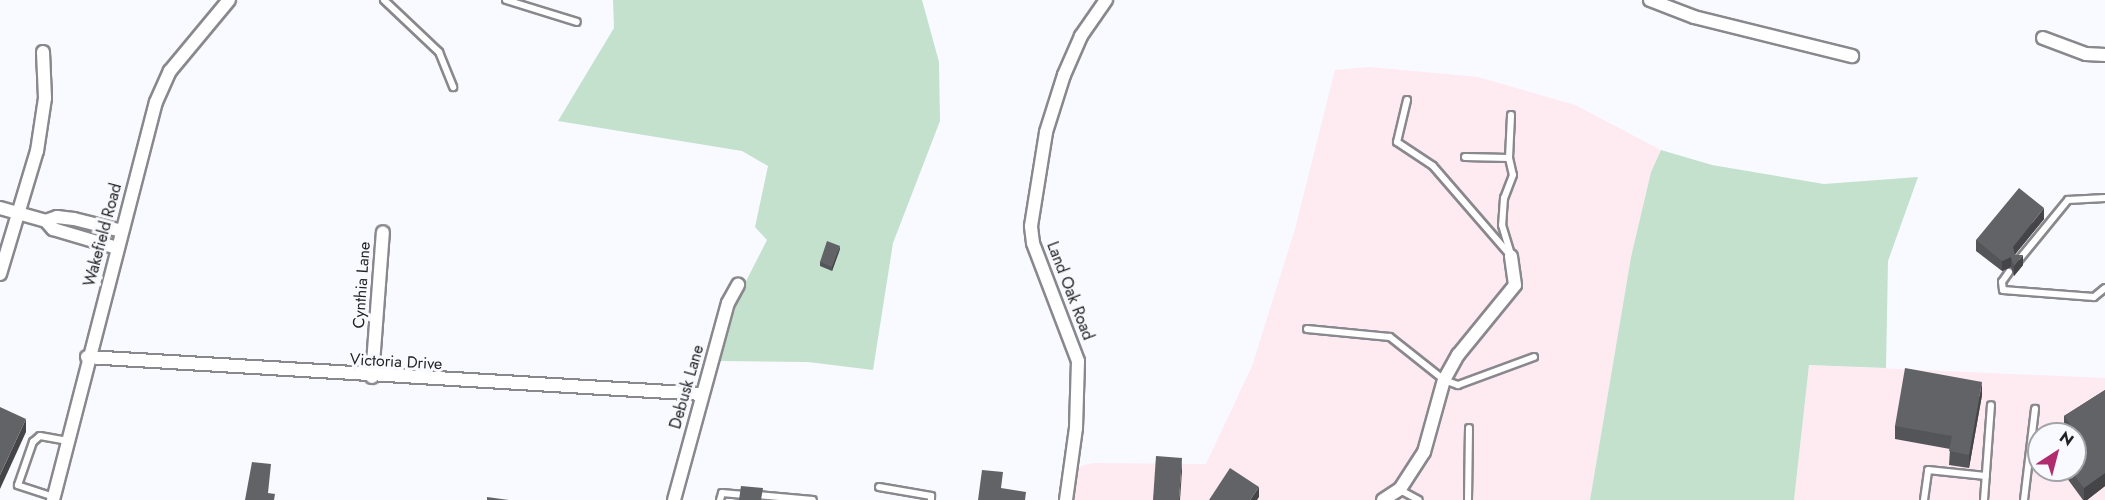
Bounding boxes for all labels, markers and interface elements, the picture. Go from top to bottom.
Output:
street label: Wakefield Road [80,181,126,289]
street label: Land Oak Road [1042,239,1098,343]
street label: Cynthia Lane [349,241,375,329]
street label: Debusk Lane [666,343,708,431]
street label: Victoria Drive [349,350,443,374]
north arrow [2027,422,2087,482]
text: N [2055,426,2079,452]

